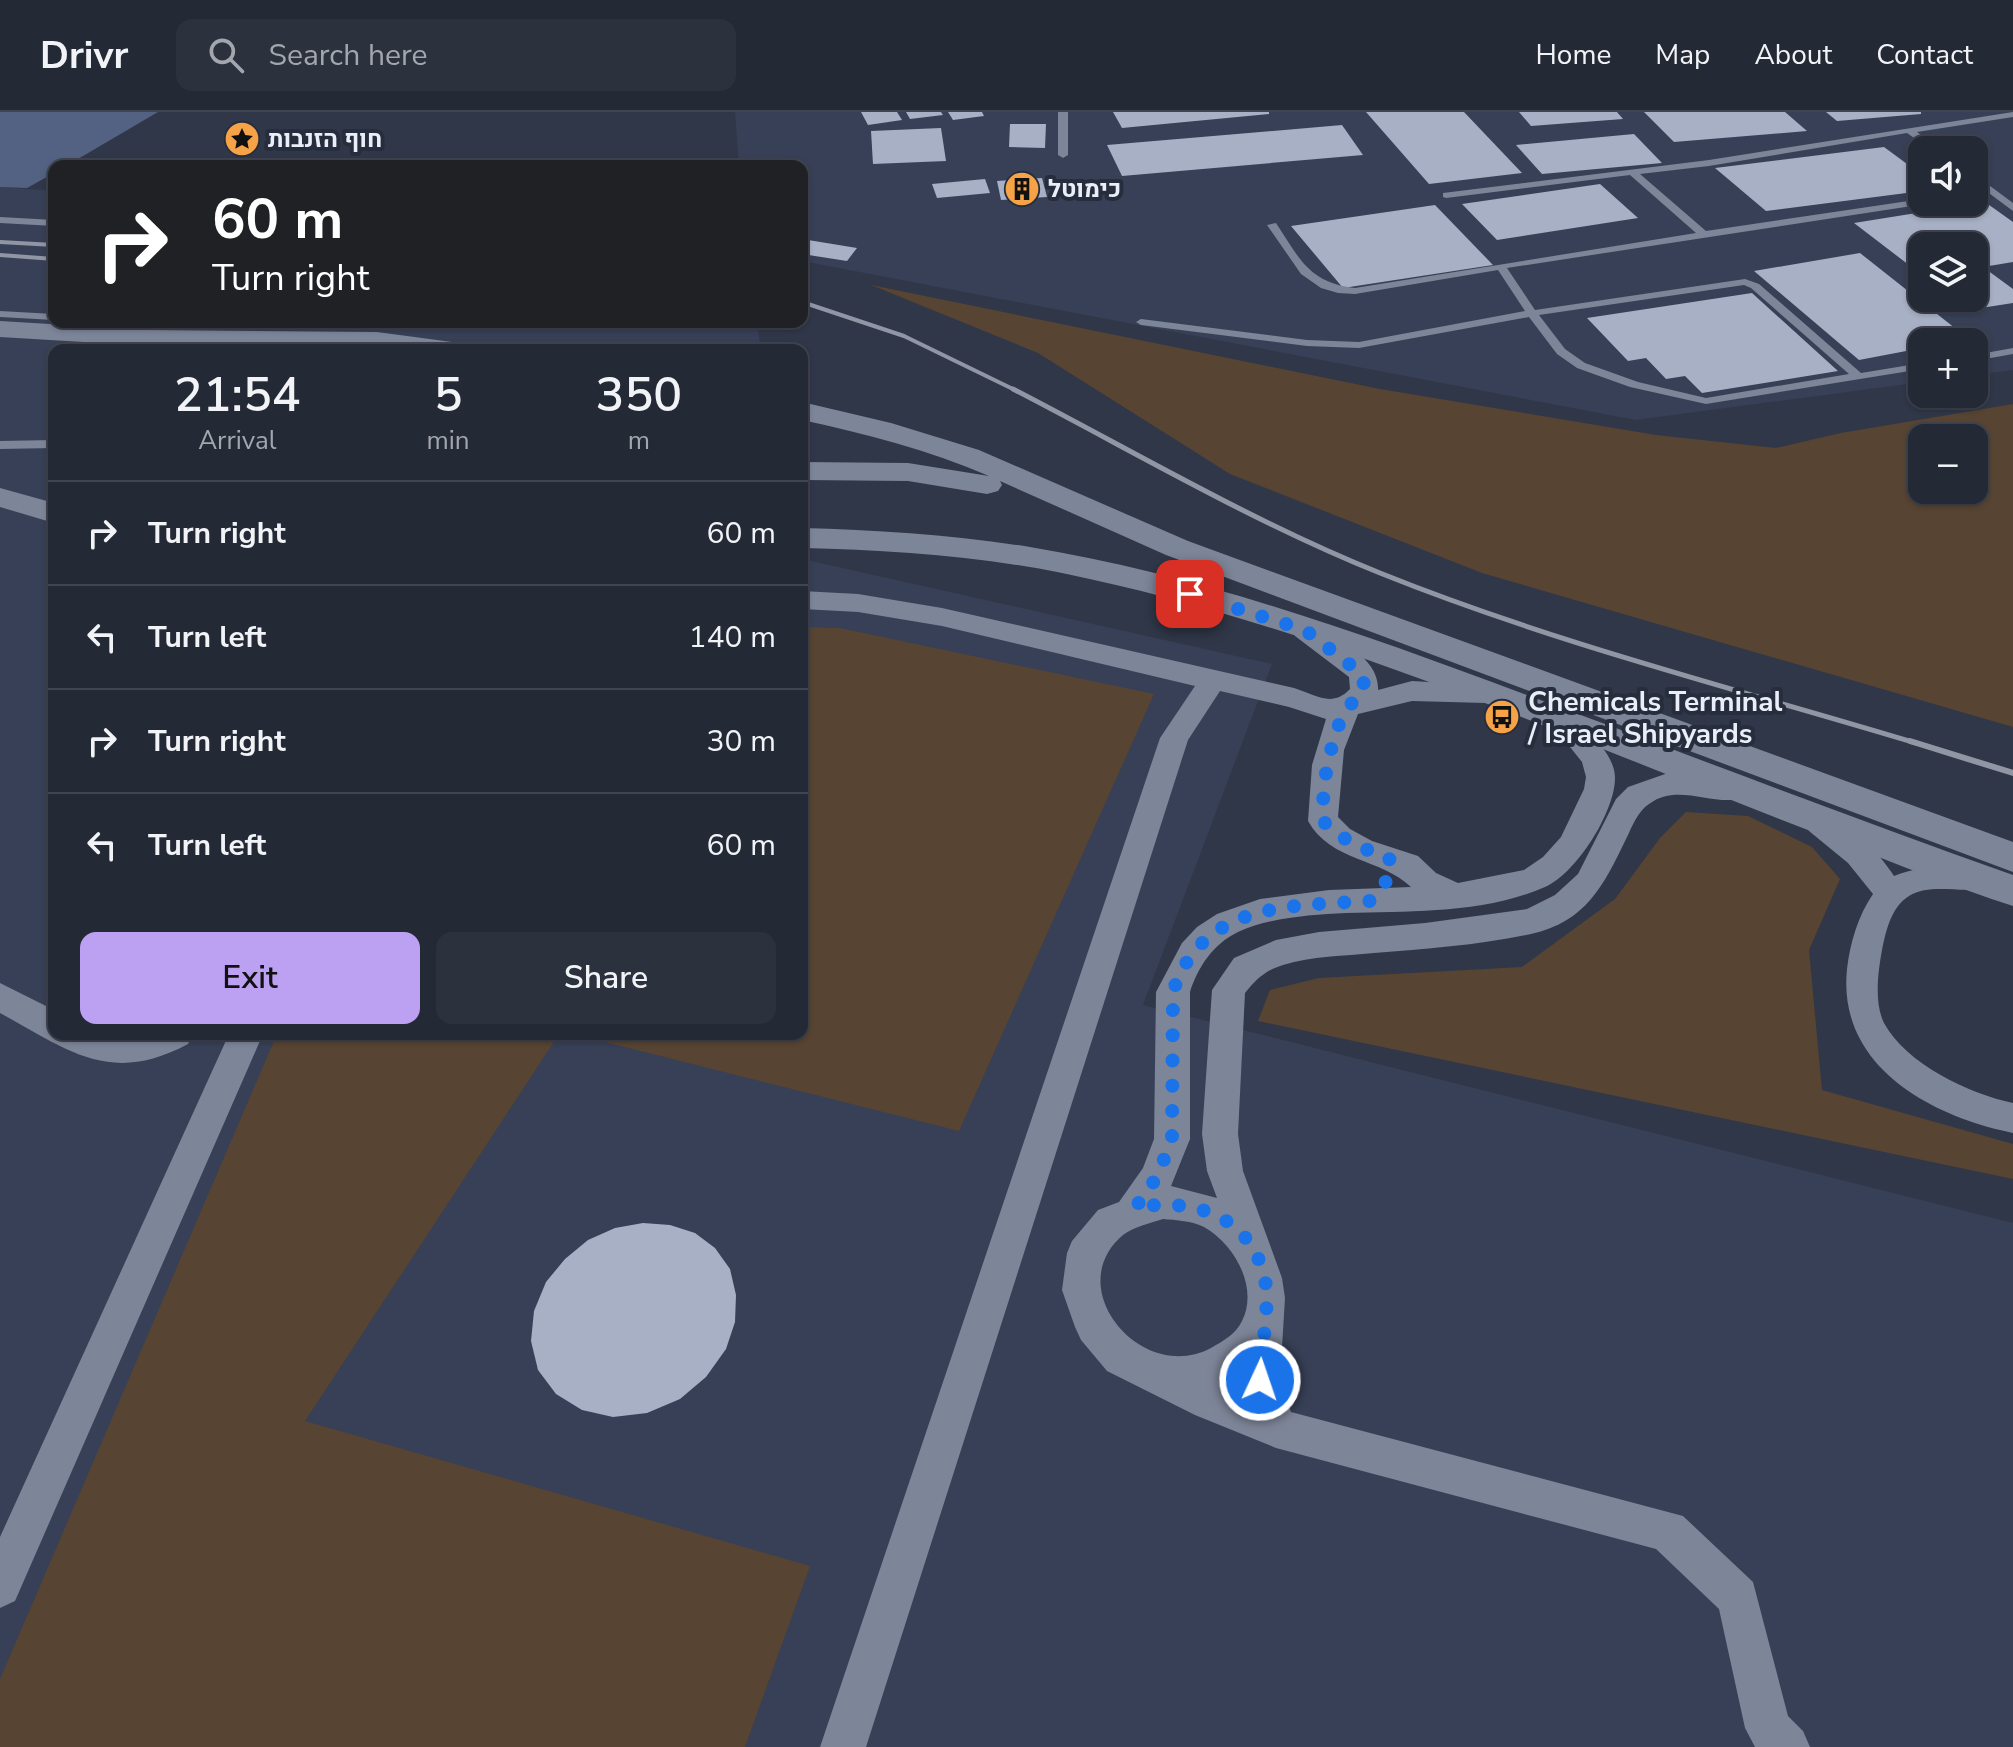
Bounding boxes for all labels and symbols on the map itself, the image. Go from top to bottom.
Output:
place icon: חוף הזנבות [223,120,261,158]
place label: חוף הזנבות [268,123,382,155]
building icon: כימוטל [1003,170,1041,208]
place label: כימוטל [1048,173,1121,205]
pin [1156,560,1224,628]
place label: Chemicals Terminal / Israel Shipyards [1527,683,1782,753]
bus stop icon: Chemicals Terminal / Israel Shipyards [1483,698,1521,736]
position arrow [1218,1338,1302,1422]

